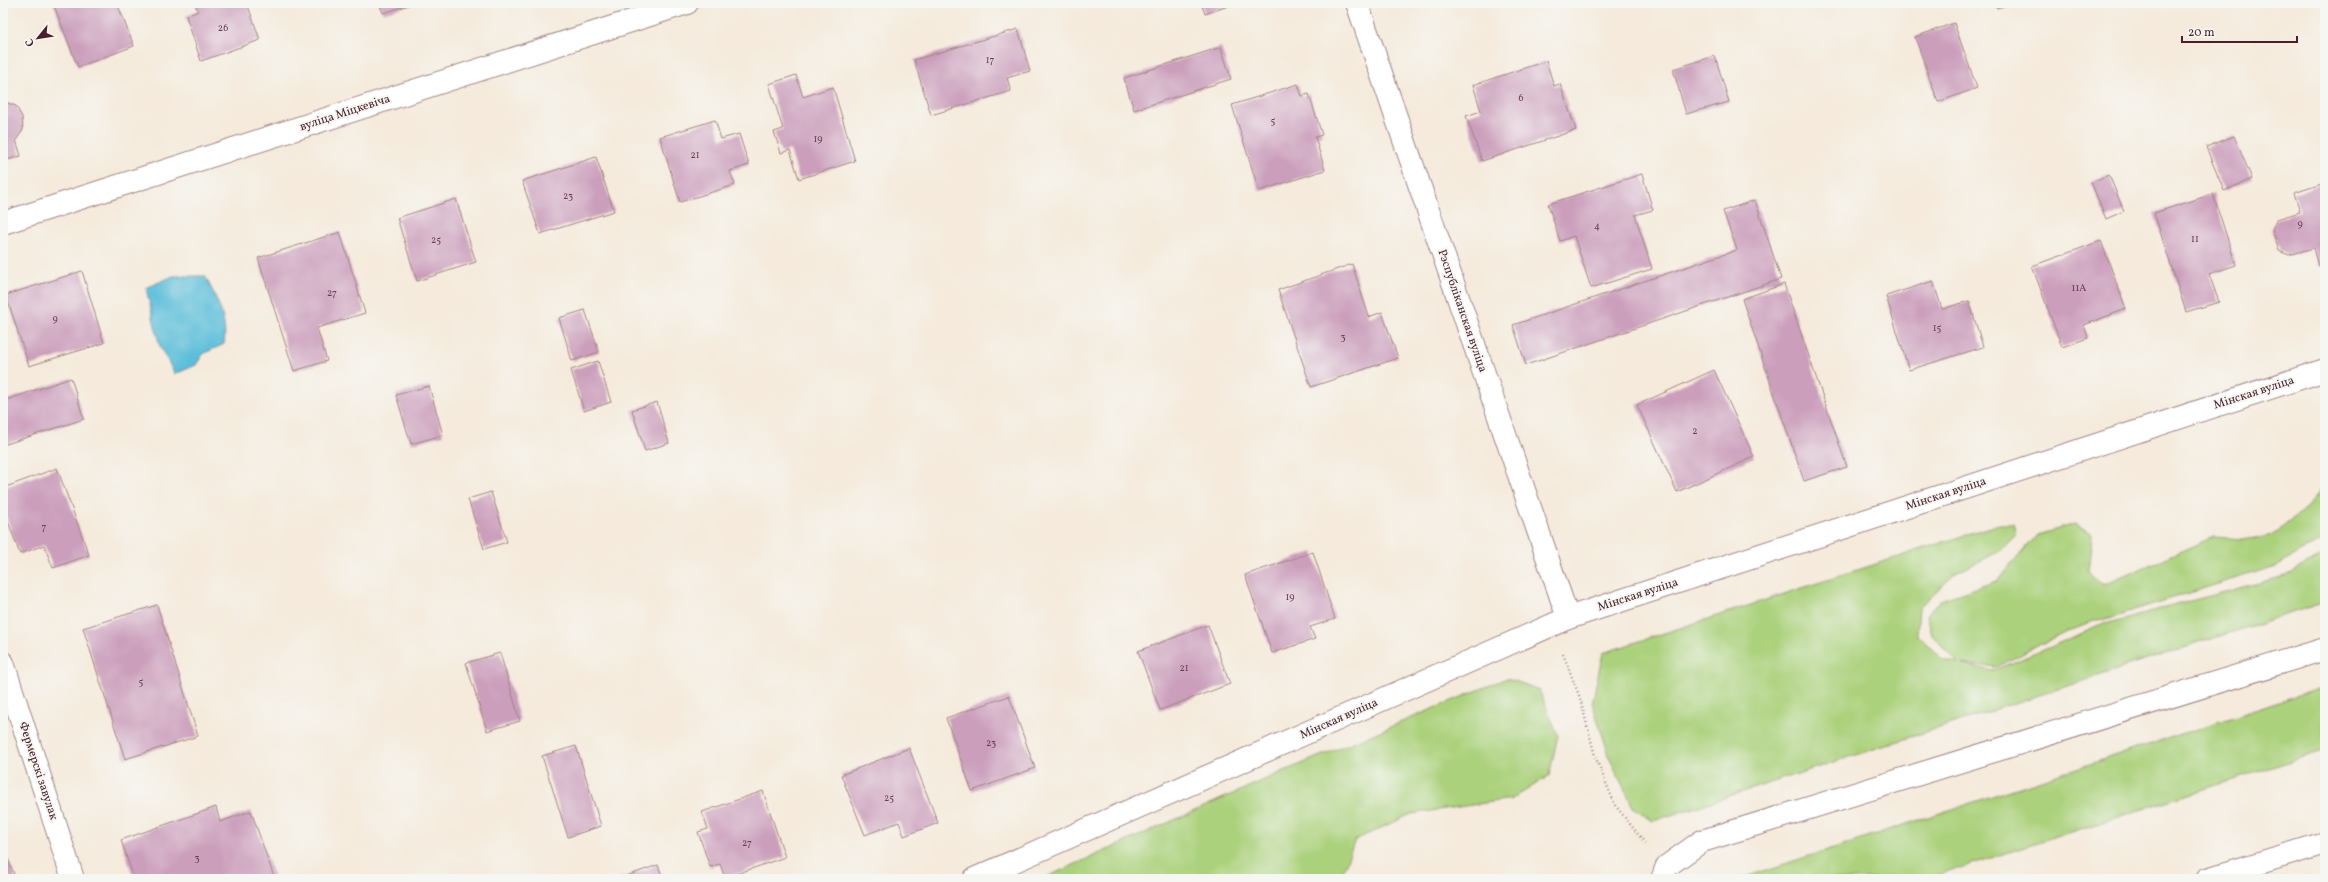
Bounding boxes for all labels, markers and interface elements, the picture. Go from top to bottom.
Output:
north arrow [18,18,58,58]
scale bar [2182,18,2297,44]
house number: 26 [218,21,228,35]
text: 20 m [2188,25,2215,41]
text: С [22,35,39,49]
house number: 17 [986,53,995,67]
street label: вуліца Міцкевіча [298,91,392,135]
house number: 6 [1518,91,1524,105]
house number: 5 [1271,114,1276,128]
house number: 19 [813,132,823,146]
house number: 21 [690,148,700,162]
house number: 23 [563,189,573,203]
house number: 9 [2297,217,2303,231]
house number: 4 [1594,219,1600,233]
house number: 11 [2191,232,2199,246]
house number: 25 [431,233,441,247]
street label: Рэспубліканская вуліца [1433,247,1491,375]
house number: 11А [2072,281,2086,295]
house number: 27 [327,286,337,300]
house number: 9 [52,312,58,326]
house number: 15 [1933,321,1942,335]
house number: 3 [1340,330,1346,344]
street label: Мінская вуліца [2212,372,2296,414]
house number: 2 [1692,424,1698,438]
street label: Мінская вуліца [1904,473,1988,515]
house number: 7 [42,520,47,534]
street label: Мінская вуліца [1596,574,1680,616]
house number: 19 [1285,590,1295,604]
house number: 21 [1179,661,1189,675]
house number: 5 [139,675,144,689]
street label: Мінская вуліца [1297,695,1381,743]
street label: Фермерскі завулак [15,720,62,823]
house number: 23 [986,736,996,750]
house number: 25 [884,791,894,805]
house number: 27 [742,836,752,850]
house number: 3 [194,851,200,865]

